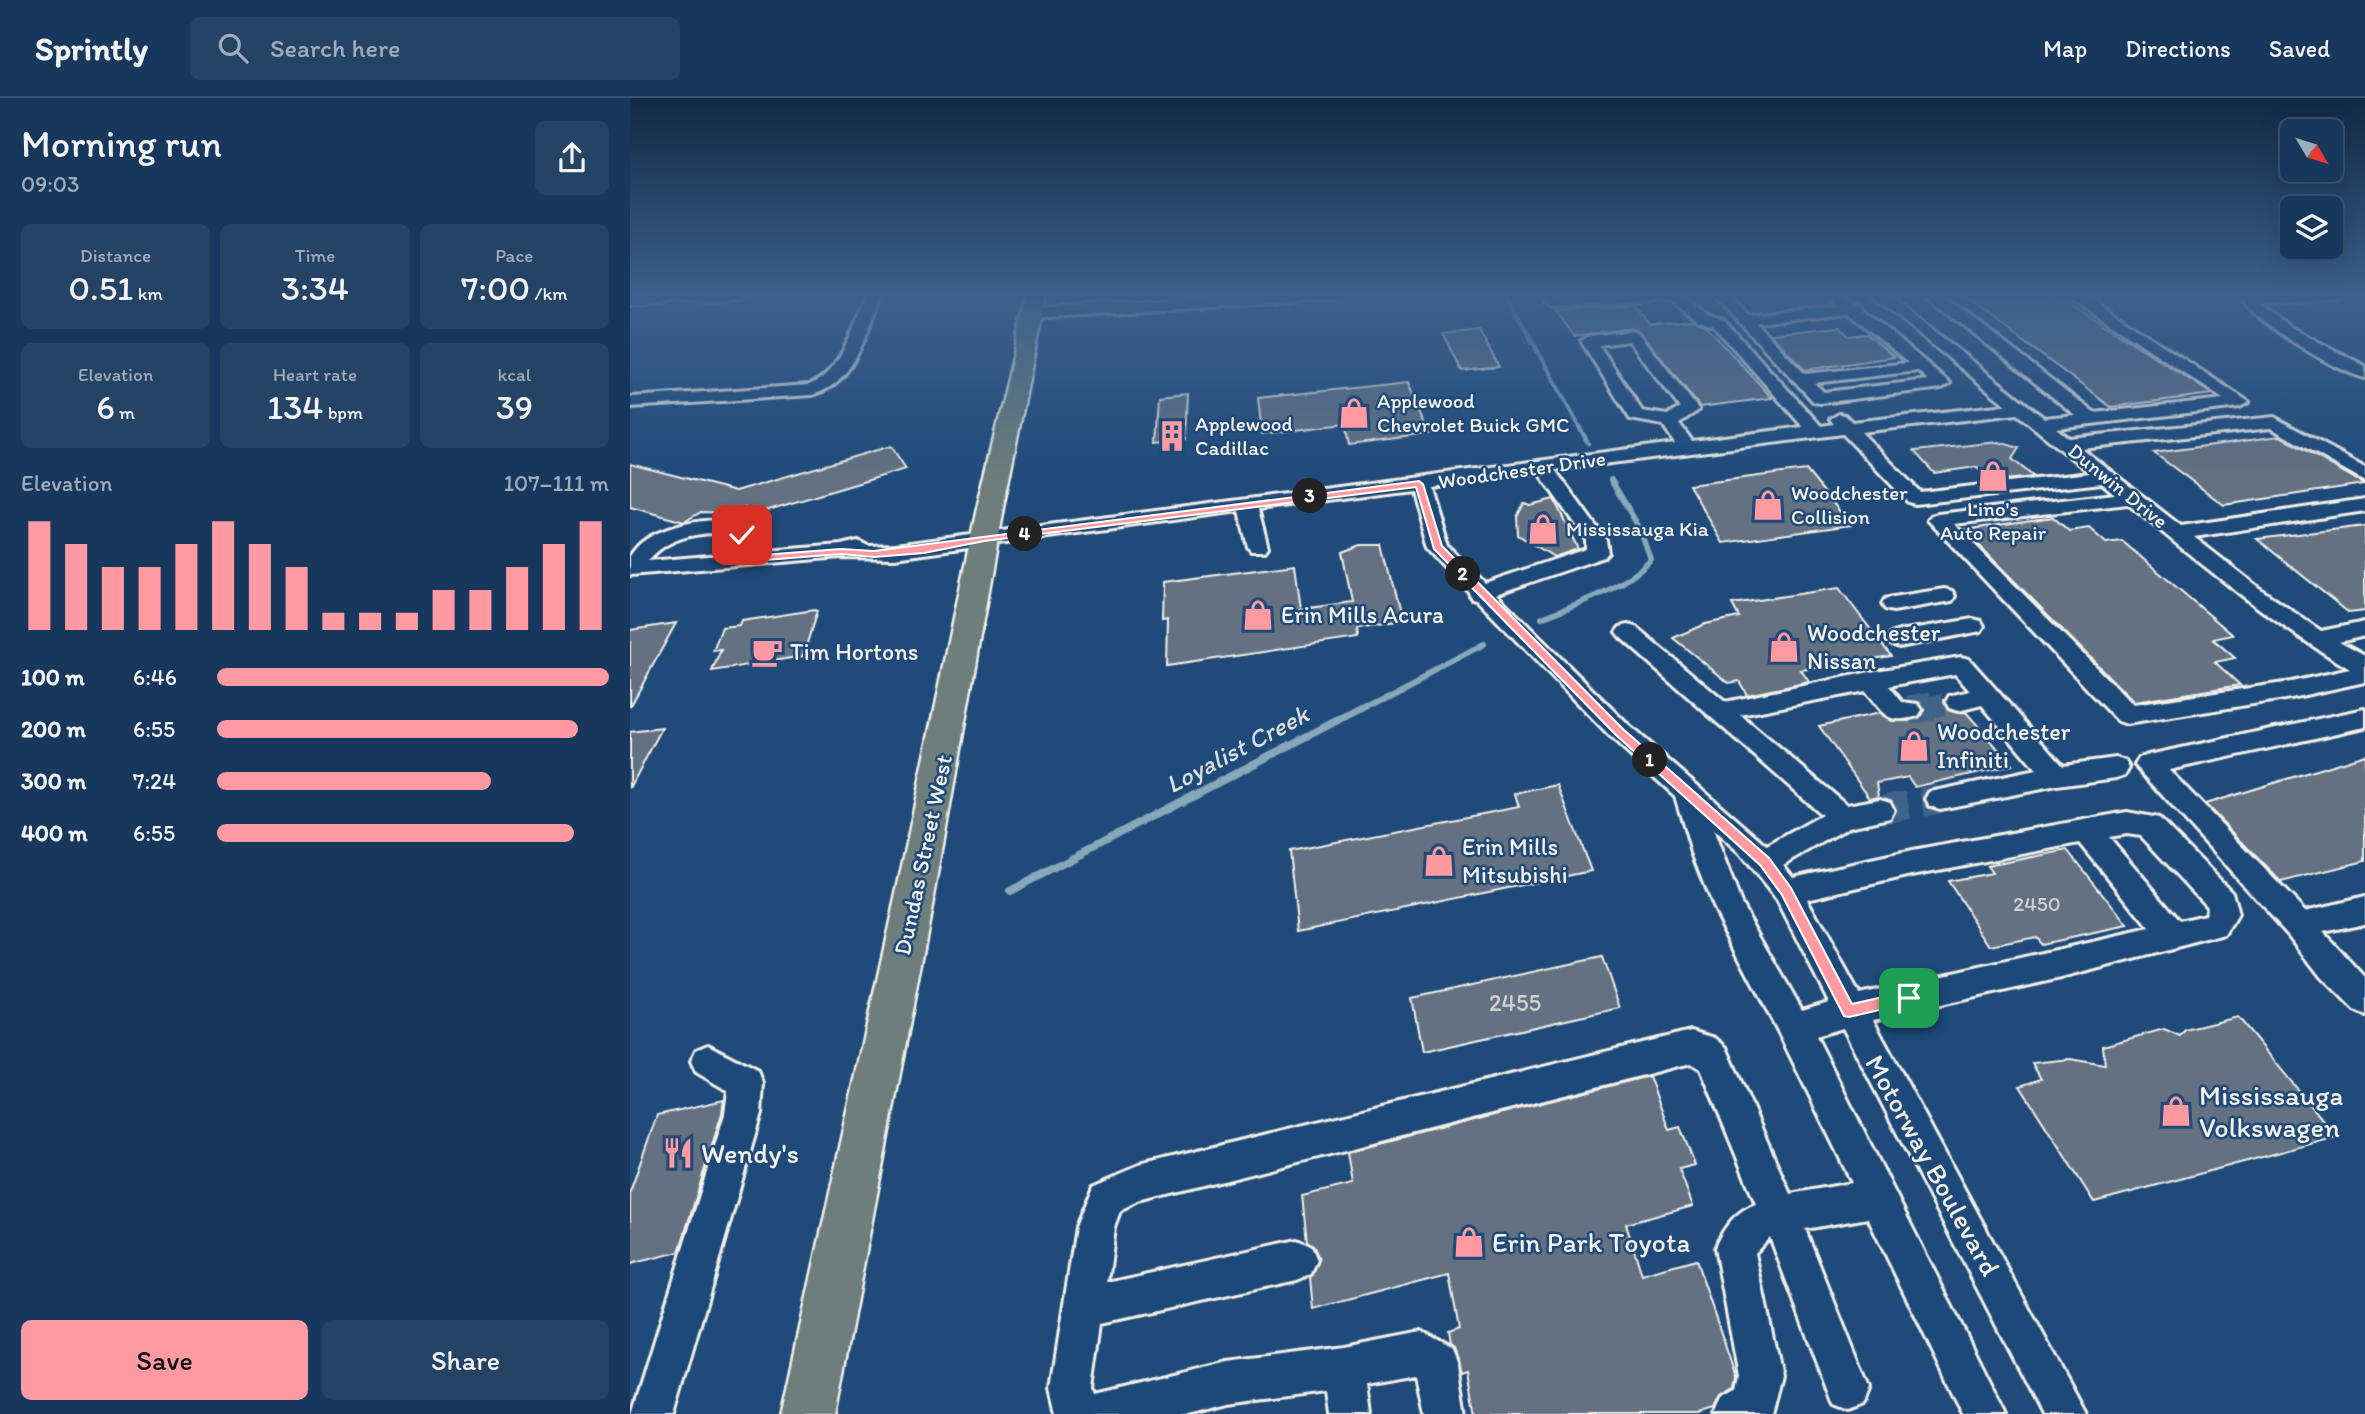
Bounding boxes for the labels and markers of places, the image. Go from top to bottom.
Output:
place label: Applewood Chevrolet Buick GMC [1377,388,1570,437]
shop icon: Applewood Chevrolet Buick GMC [1337,396,1371,430]
place label: Applewood Cadillac [1195,411,1293,460]
building icon: Applewood Cadillac [1155,419,1189,453]
shop icon: Lino's Auto Repair [1976,459,2010,493]
pin: 3 [1292,478,1328,514]
place label: Woodchester Collision [1791,480,1908,529]
shop icon: Woodchester Collision [1751,488,1785,522]
place label: Lino's Auto Repair [1940,496,2047,545]
pin [712,505,772,565]
shop icon: Mississauga Kia [1526,512,1560,546]
pin: 4 [1008,516,1042,551]
place label: Mississauga Kia [1566,516,1709,541]
pin: 2 [1446,556,1480,592]
shop icon: Erin Mills Acura [1241,598,1275,632]
place label: Erin Mills Acura [1281,600,1444,629]
place label: Woodchester Nissan [1807,618,1941,675]
shop icon: Woodchester Nissan [1767,630,1801,664]
cafe icon: Tim Hortons [750,635,784,669]
place label: Tim Hortons [790,637,919,666]
place label: Woodchester Infiniti [1937,717,2071,774]
shop icon: Woodchester Infiniti [1897,729,1931,763]
pin: 1 [1632,742,1668,778]
place label: Erin Mills Mitsubishi [1462,832,1568,889]
shop icon: Erin Mills Mitsubishi [1422,844,1456,878]
pin [1879,968,1939,1028]
place label: Mississauga Volkswagen [2199,1078,2344,1144]
shop icon: Mississauga Volkswagen [2159,1094,2193,1128]
restaurant icon: Wendy's [661,1136,695,1170]
place label: Wendy's [701,1136,799,1170]
shop icon: Erin Park Toyota [1452,1225,1486,1259]
place label: Erin Park Toyota [1492,1225,1690,1259]

